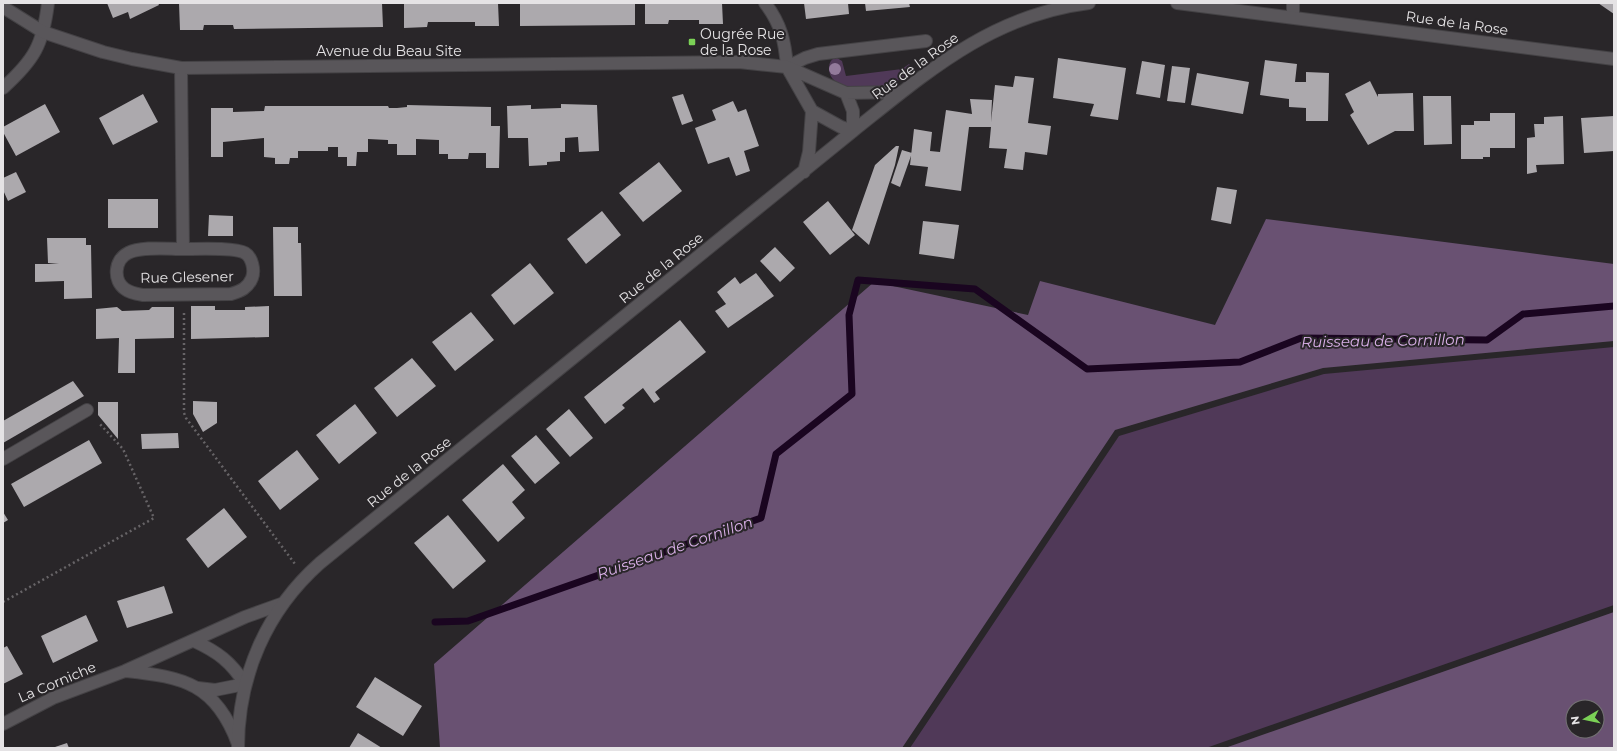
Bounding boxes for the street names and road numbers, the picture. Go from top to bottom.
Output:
street label: Rue de la Rose [1405,7,1509,39]
street label: Rue de la Rose [868,28,962,104]
street label: Avenue du Beau Site [316,42,462,60]
street label: Rue de la Rose [615,229,707,307]
street label: Rue Glesener [140,267,234,287]
street label: Rue de la Rose [363,433,455,511]
street label: La Corniche [15,658,99,706]

